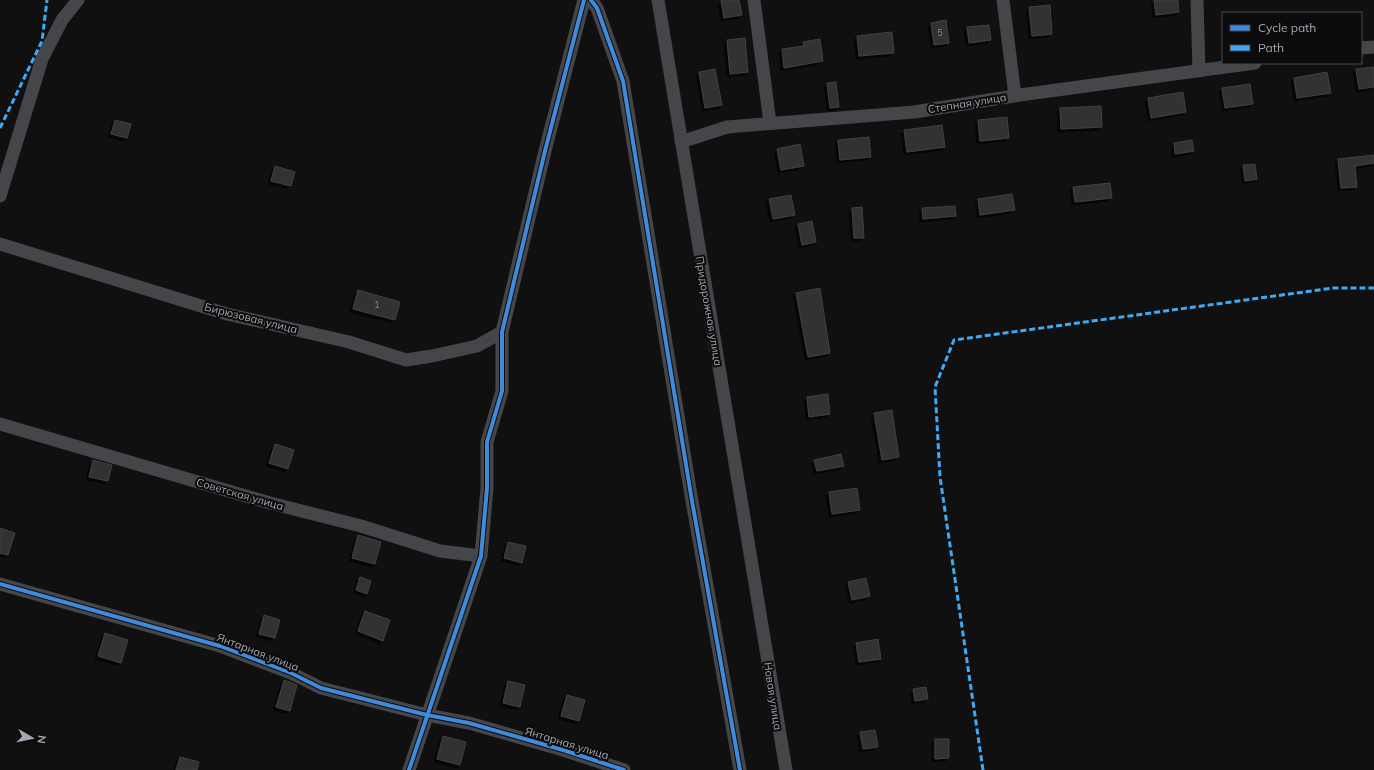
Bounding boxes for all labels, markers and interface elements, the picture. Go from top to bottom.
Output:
legend [1222,12,1362,64]
text: Cycle path [1258,20,1316,35]
house number: 5 [937,27,943,38]
text: Path [1258,40,1284,55]
street label: Степная улица [927,90,1007,116]
street label: Придорожная улица [692,255,726,367]
house number: 1 [374,299,380,310]
street label: Бирюзовая улица [203,300,299,336]
street label: Советская улица [195,475,285,513]
street label: Янтарная улица [215,630,301,674]
street label: Новая улица [761,661,785,731]
north arrow [12,718,52,758]
street label: Янтарная улица [523,724,611,762]
text: N [34,734,49,745]

